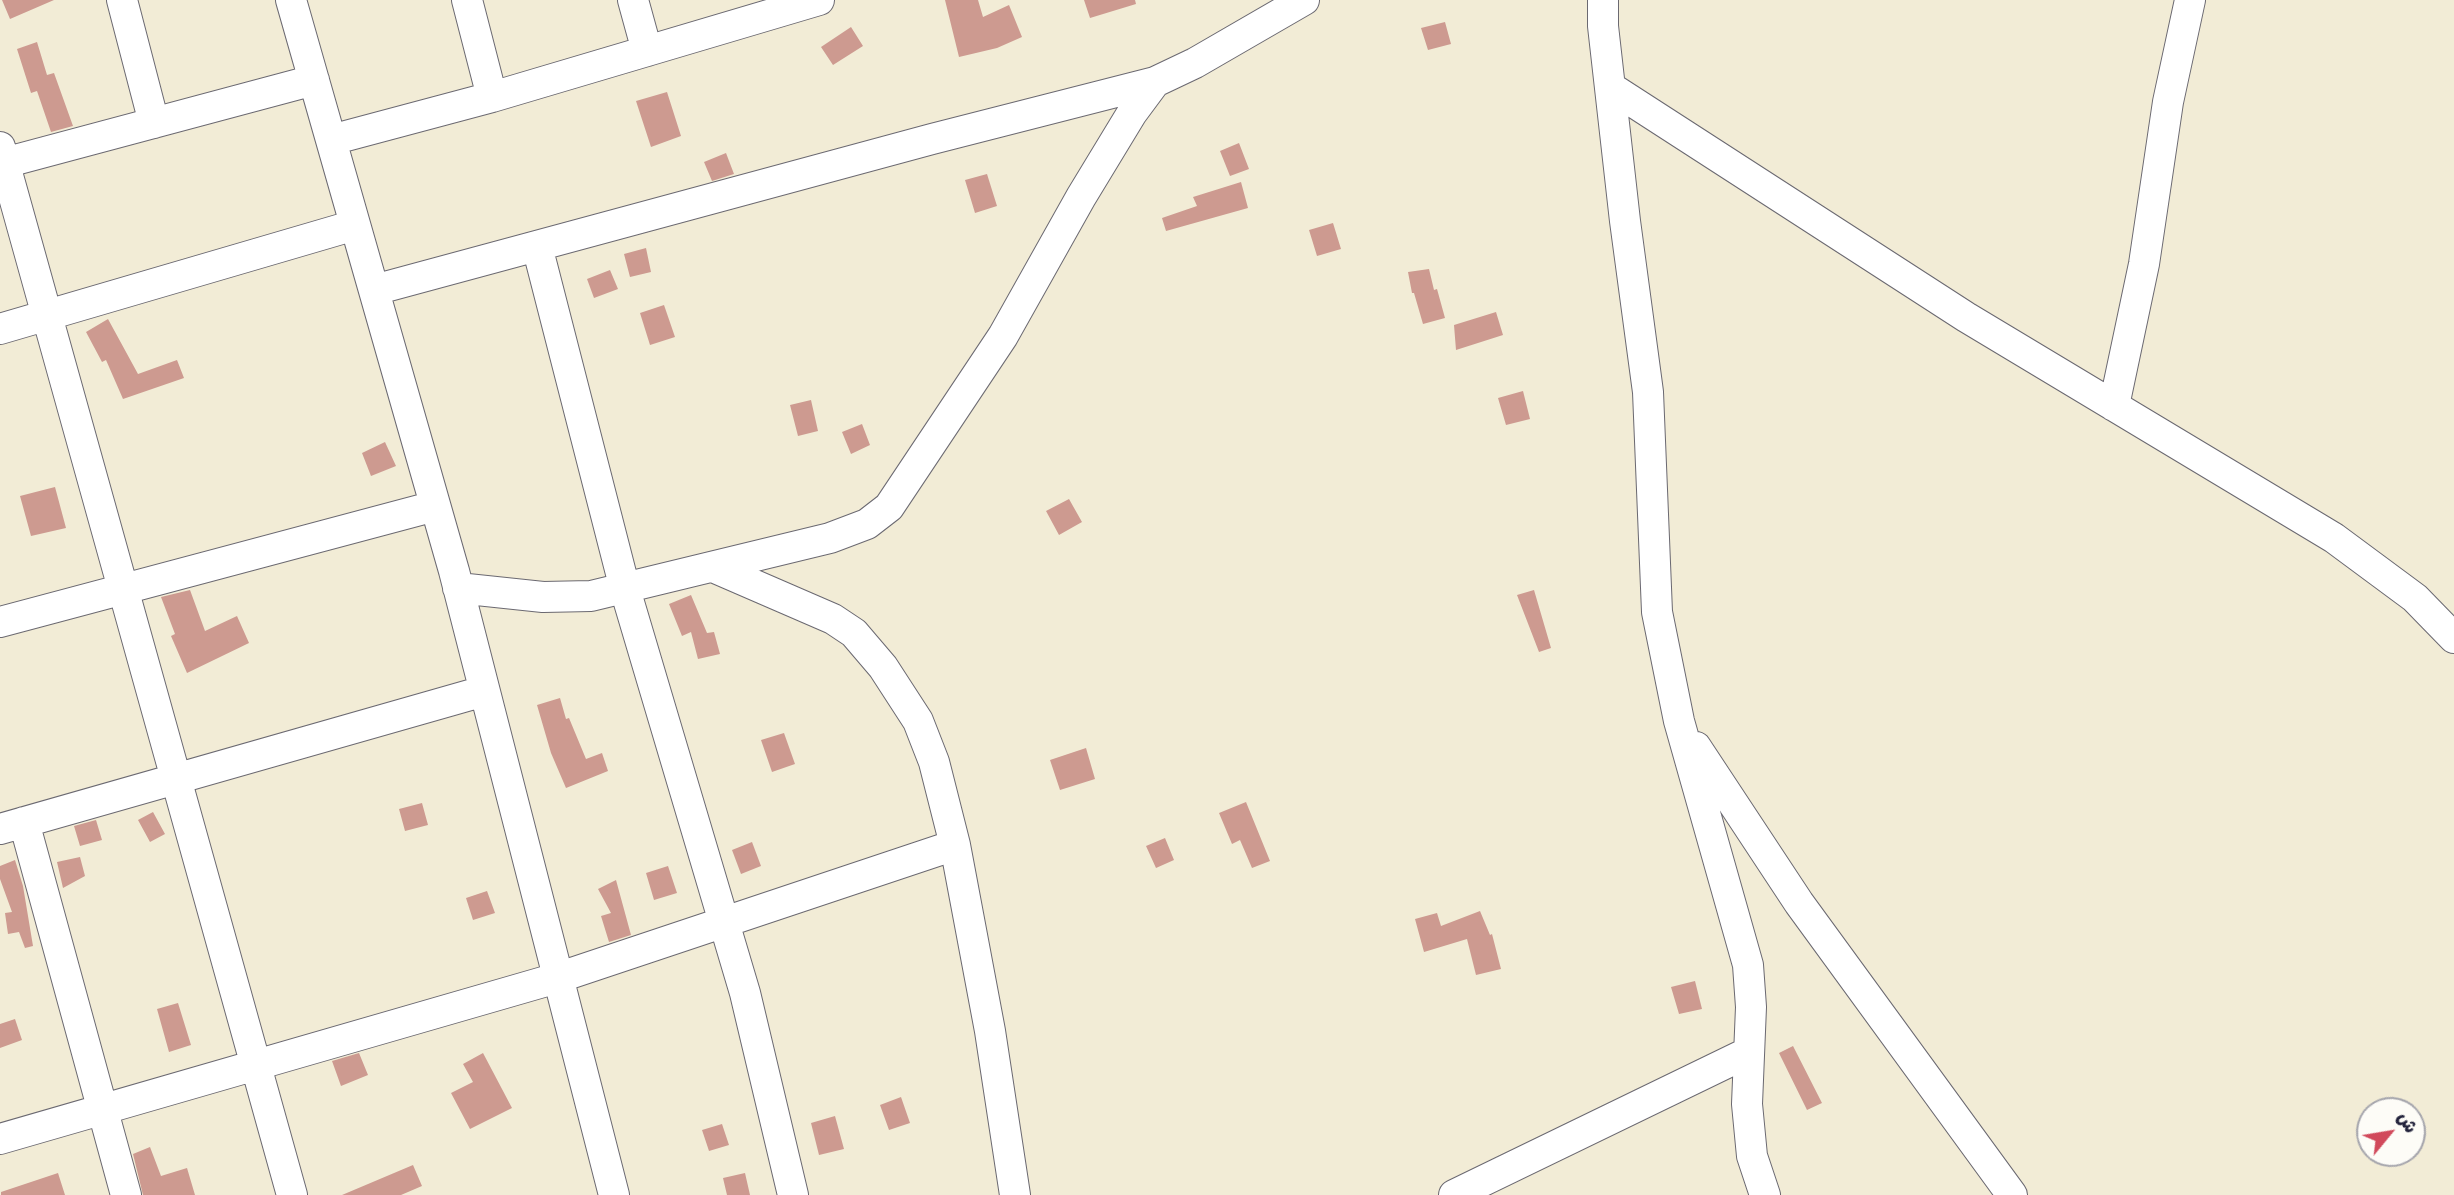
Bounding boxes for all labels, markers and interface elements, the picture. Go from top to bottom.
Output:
north arrow [2356,1097,2426,1167]
text: ش [2393,1108,2422,1137]

